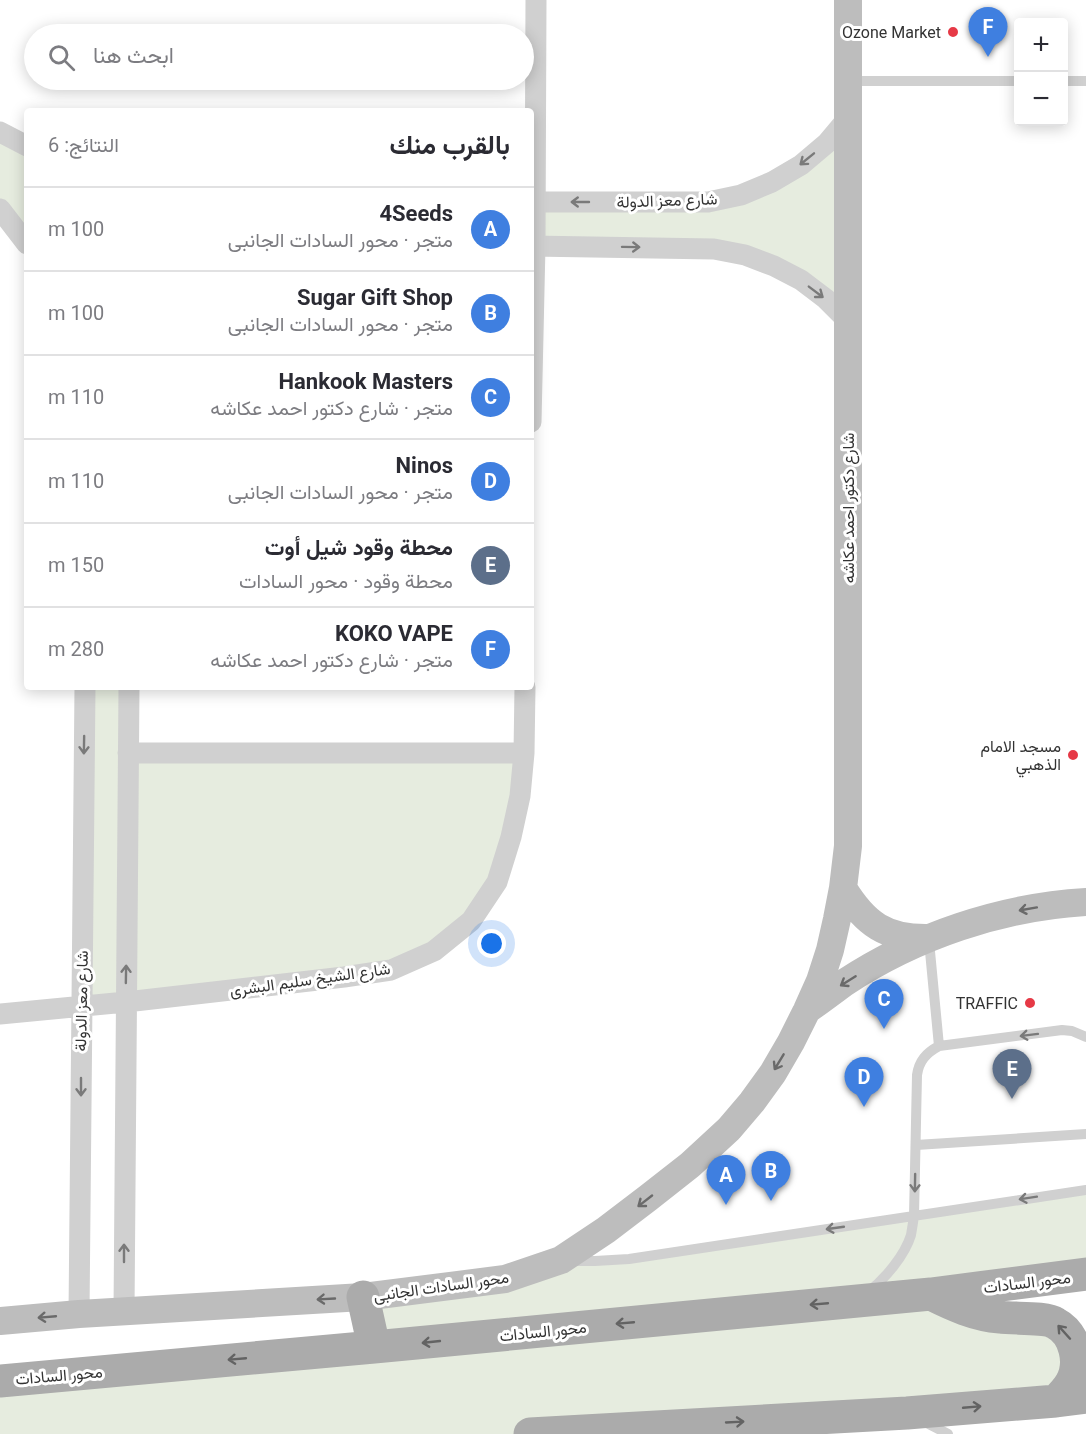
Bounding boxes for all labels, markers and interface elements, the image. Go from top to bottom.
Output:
pin: F [968,8,1008,57]
map controls [1014,18,1068,126]
button: + [1014,18,1068,72]
place label: Ozone Market [842,23,941,42]
search box [24,24,534,90]
marker: Ozone Market [946,25,960,39]
icon: search [45,41,78,74]
text: ابحث هنا [93,43,174,68]
button: − [1014,72,1068,126]
text: بالقرب منك [389,130,510,160]
text: النتائج: 6 [48,133,119,157]
one-way arrow [799,153,815,166]
street label: شارع معز الدولة [616,189,718,214]
one-way arrow [571,196,591,208]
text: 4Seeds [379,201,453,226]
text: 100 m [48,217,104,241]
text: A [484,217,497,241]
text: متجر · محور السادات الجانبى [228,228,453,252]
one-way arrow [621,242,641,253]
text: Sugar Gift Shop [297,285,453,310]
one-way arrow [808,285,824,298]
text: 100 m [48,301,104,325]
text: B [484,301,497,325]
text: متجر · محور السادات الجانبى [228,312,453,336]
text: Hankook Masters [279,369,453,394]
text: 110 m [48,385,104,409]
text: C [484,385,497,409]
text: متجر · شارع دكتور احمد عكاشه [210,396,453,420]
street label: شارع دكتور احمد عكاشه [839,433,860,583]
text: Ninos [396,453,453,478]
text: 110 m [48,469,104,493]
text: D [484,469,497,493]
text: متجر · محور السادات الجانبى [228,480,453,504]
text: محطة وقود شيل أوت [265,535,453,560]
text: 150 m [48,553,104,577]
text: E [485,553,496,577]
text: محطة وقود · محور السادات [239,569,453,593]
text: KOKO VAPE [335,621,453,646]
text: 280 m [48,637,104,661]
text: F [485,637,496,661]
text: متجر · شارع دكتور احمد عكاشه [210,648,453,672]
one-way arrow [78,735,90,755]
place label: مسجد الامام الذهبي [981,737,1061,778]
marker: مسجد الامام الذهبي [1066,748,1080,762]
one-way arrow [1019,904,1038,915]
your location [477,929,506,958]
street label: شارع معز الدولة [71,950,94,1052]
street label: شارع الشيخ سليم البشرى [228,959,392,1002]
one-way arrow [120,965,132,985]
one-way arrow [840,976,857,988]
pin: C [864,980,904,1029]
place label: TRAFFIC [956,994,1018,1013]
marker: TRAFFIC [1023,996,1037,1010]
one-way arrow [1020,1029,1039,1040]
pin: E [992,1050,1032,1099]
one-way arrow [773,1053,785,1070]
pin: D [844,1058,884,1107]
one-way arrow [75,1077,86,1097]
pin: B [752,1152,790,1201]
pin: A [706,1156,746,1205]
one-way arrow [909,1172,920,1192]
one-way arrow [1019,1193,1039,1204]
one-way arrow [637,1195,653,1207]
one-way arrow [826,1223,846,1234]
one-way arrow [118,1244,130,1264]
street label: محور السادات الجانبى [372,1268,510,1306]
street label: محور السادات [983,1268,1072,1298]
one-way arrow [316,1294,336,1305]
one-way arrow [810,1299,830,1310]
one-way arrow [38,1312,58,1323]
street label: محور السادات [499,1317,588,1347]
one-way arrow [616,1318,636,1329]
one-way arrow [1057,1325,1071,1340]
one-way arrow [422,1337,441,1348]
one-way arrow [227,1354,247,1365]
street label: محور السادات [15,1362,103,1390]
one-way arrow [961,1402,981,1413]
one-way arrow [725,1417,745,1428]

